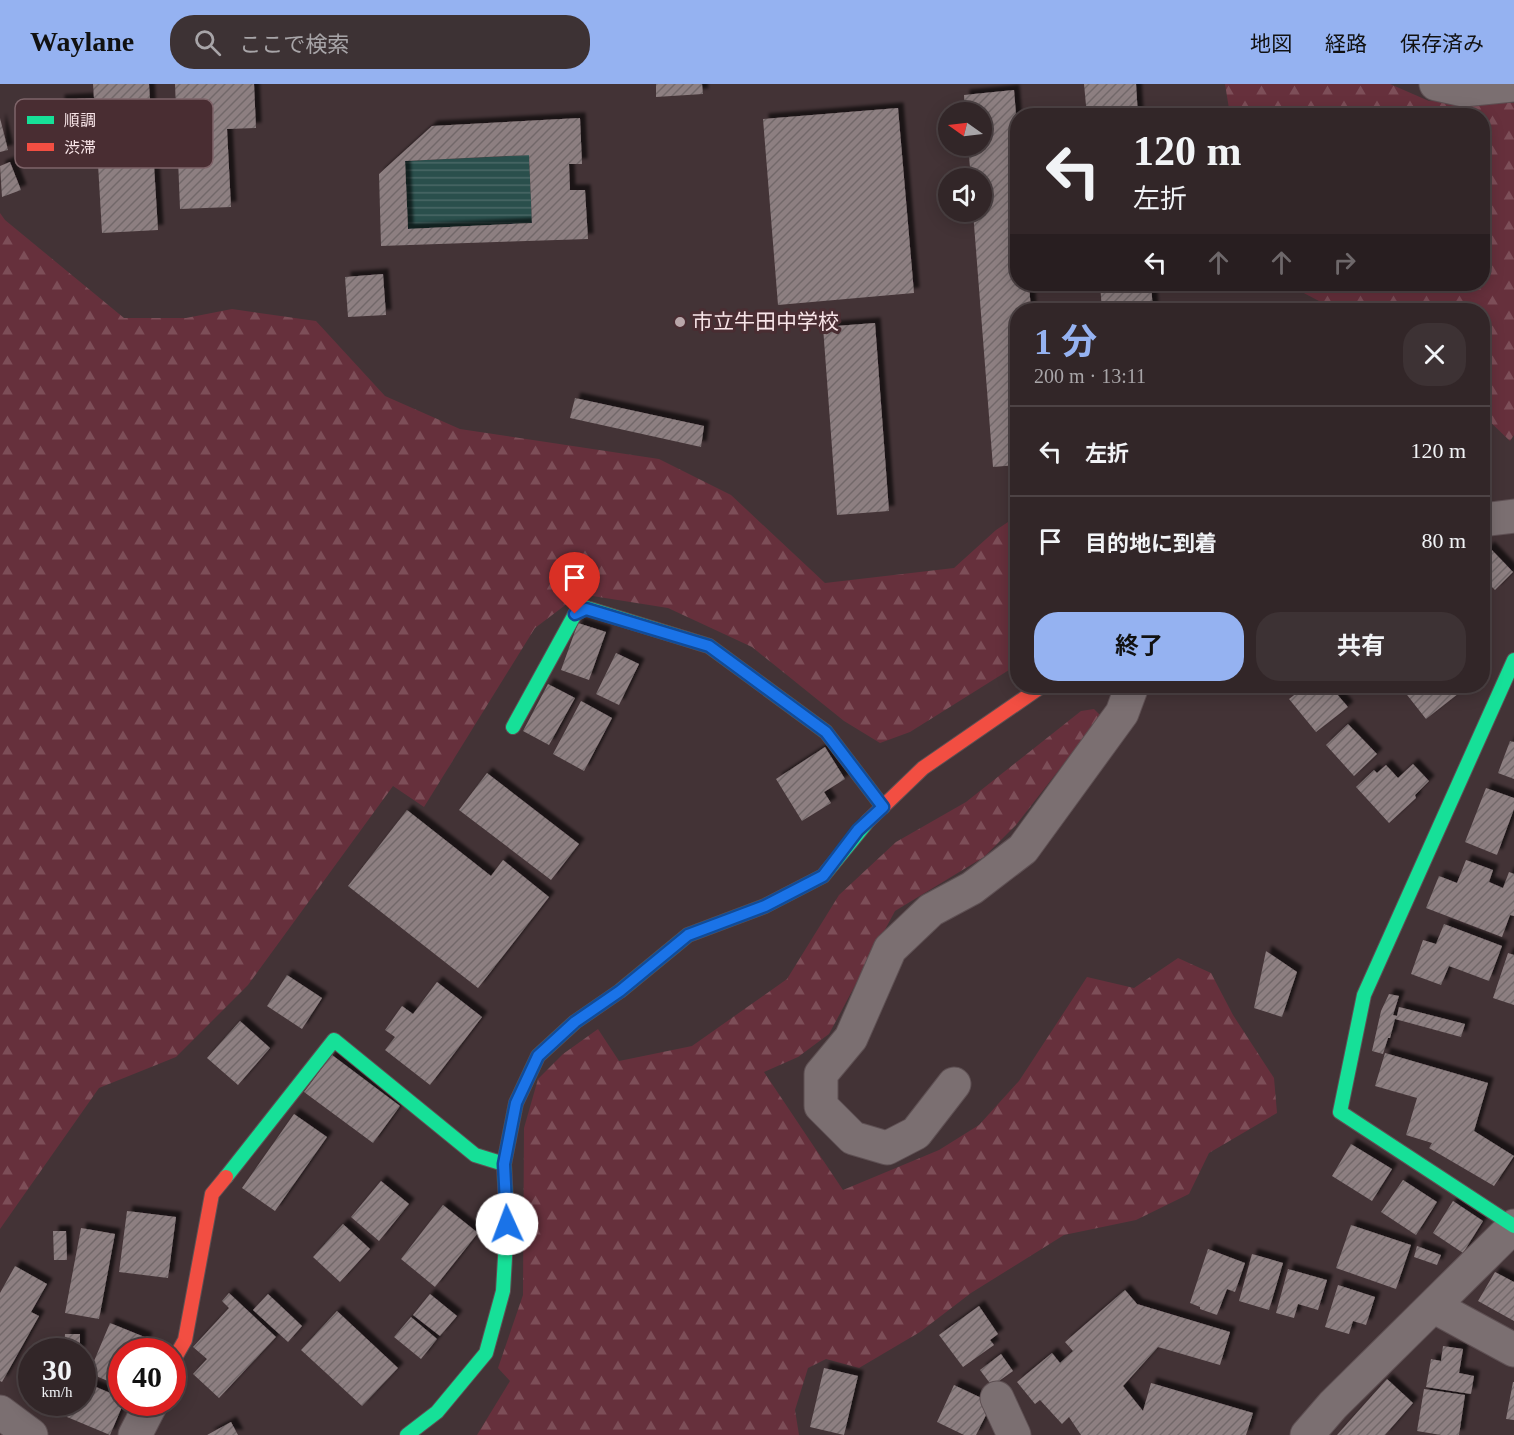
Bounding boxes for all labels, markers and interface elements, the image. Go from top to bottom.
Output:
search box [170,15,590,69]
text: Waylane [30,26,134,57]
icon: search [191,26,224,59]
text: ここで検索 [239,32,349,57]
text: 地図 [1250,32,1292,56]
text: 経路 [1325,32,1367,56]
text: 保存済み [1400,32,1484,56]
legend [15,99,213,168]
north arrow [938,102,992,156]
map controls [938,102,992,222]
text: 順調 [64,112,96,129]
text: 120 m [1133,128,1242,174]
icon: left [1034,132,1112,210]
text: 渋滞 [64,139,96,156]
button: sound [938,168,992,222]
text: 左折 [1133,184,1187,214]
icon: left [1139,246,1172,279]
icon: ahead [1202,246,1235,279]
icon: ahead [1265,246,1298,279]
icon: right [1328,246,1361,279]
place label: 市立牛田中学校 [692,310,839,334]
marker: 市立牛田中学校 [673,315,687,329]
text: 1 分 [1034,322,1097,362]
button: close [1403,323,1466,386]
text: 200 m · 13:11 [1034,365,1146,387]
icon: left [1034,435,1067,468]
text: 120 m [1410,438,1466,463]
text: 左折 [1085,441,1129,466]
icon: arrive [1034,525,1067,558]
text: 80 m [1421,528,1466,553]
text: 目的地に到着 [1085,531,1217,556]
pin [549,552,600,614]
icon: arrive [558,561,591,594]
button: 終了 [1034,612,1244,681]
button: 共有 [1256,612,1466,681]
position arrow [475,1192,539,1256]
speed limit sign: 40 [108,1338,186,1416]
text: 30 [42,1353,72,1386]
text: km/h [42,1384,72,1400]

